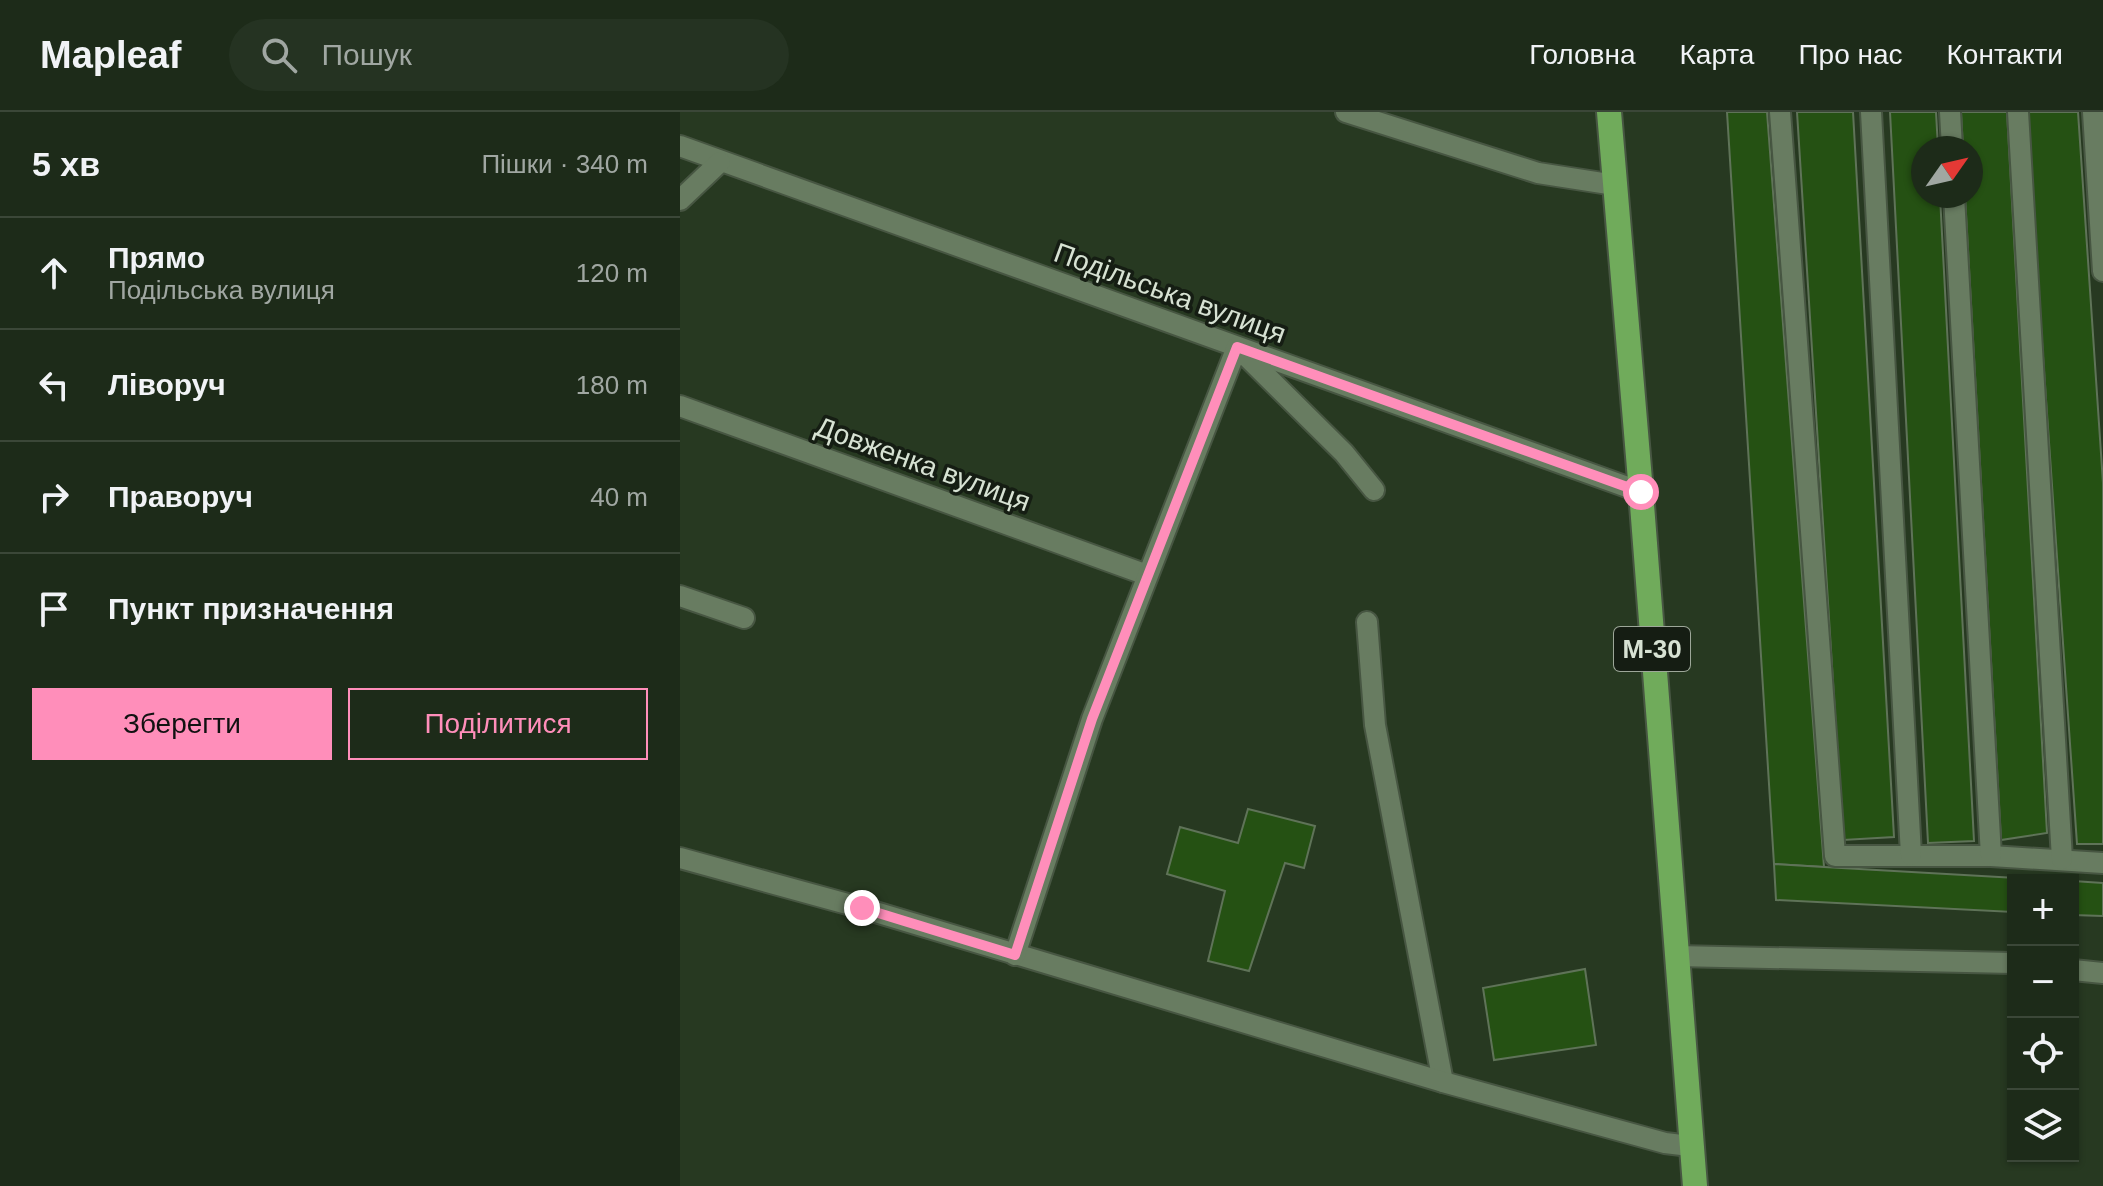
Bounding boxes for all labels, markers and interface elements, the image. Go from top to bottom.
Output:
search box [229,19,789,91]
icon: search [257,33,301,77]
text: Mapleaf [40,34,181,76]
text: Пошук [321,38,412,71]
text: Головна [1529,39,1636,70]
text: Карта [1680,39,1754,70]
text: Про нас [1798,39,1903,70]
text: Контакти [1947,39,2063,70]
north arrow [1911,136,1983,208]
text: 5 хв [32,145,100,183]
text: Пішки · 340 m [481,149,648,179]
street label: Подільська вулиця [1050,237,1290,349]
text: Прямо [108,241,205,274]
icon: ahead [32,251,76,295]
text: 120 m [576,258,648,288]
text: Подільська вулиця [108,275,335,305]
icon: left [32,363,76,407]
text: Ліворуч [108,368,226,401]
text: 180 m [576,370,648,400]
street label: Довженка вулиця [811,411,1035,517]
route start [1623,474,1659,510]
icon: right [32,475,76,519]
text: Праворуч [108,480,253,513]
text: 40 m [590,482,648,512]
icon: arrive [32,587,76,631]
text: Пункт призначення [108,592,394,625]
road number: М-30 [1614,627,1690,671]
button: Зберегти [32,688,332,760]
button: Поділитися [348,688,648,760]
map controls [2007,874,2079,1162]
button: + [2007,874,2079,946]
route end [844,890,880,926]
button: − [2007,946,2079,1018]
button: locate [2007,1018,2079,1090]
button: layers [2007,1090,2079,1162]

